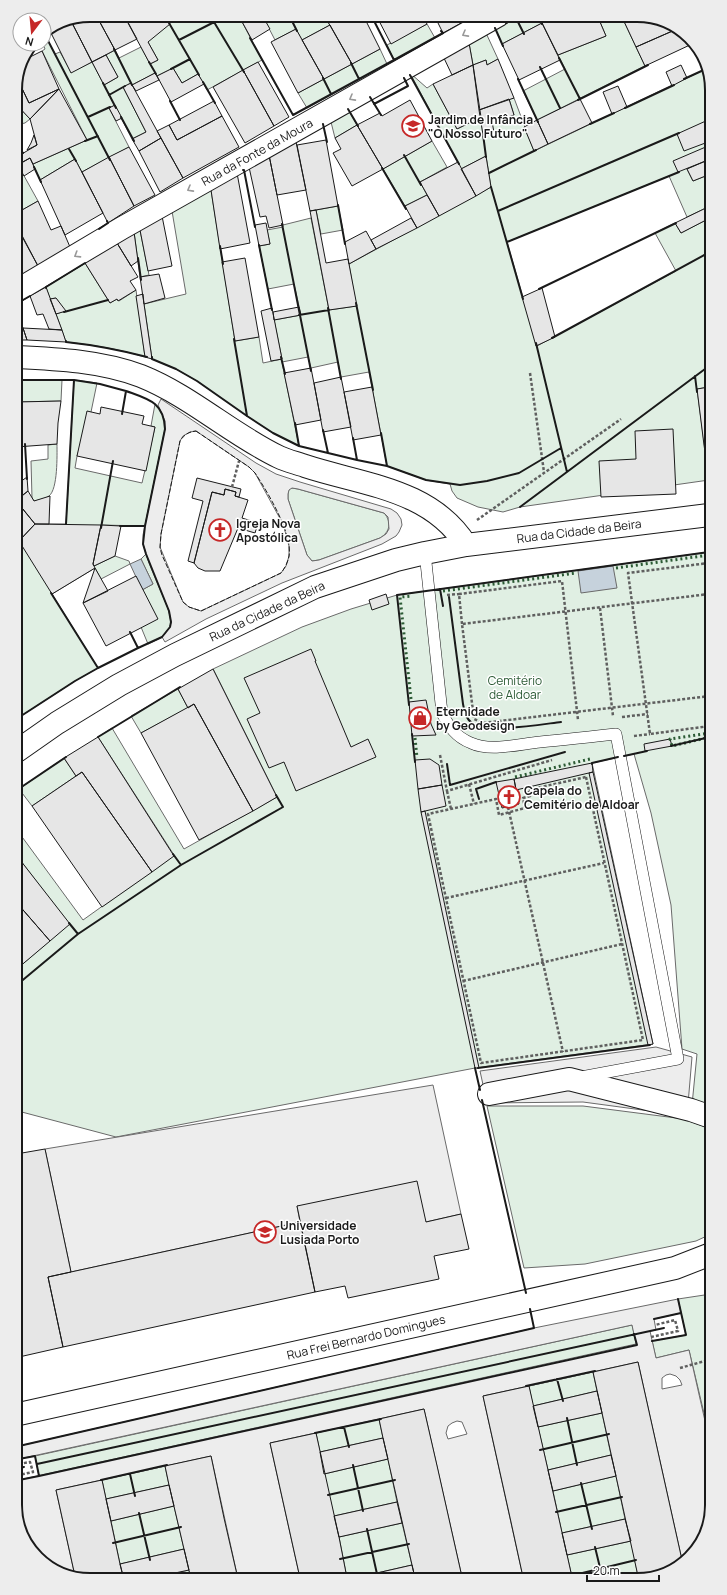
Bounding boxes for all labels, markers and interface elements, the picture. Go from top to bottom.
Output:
north arrow [12,12,52,52]
one-way arrow [462,30,469,37]
text: N [23,34,35,50]
one-way arrow [349,93,356,101]
place label: Jardim de Infância "O Nosso Futuro" [428,111,533,142]
school or university icon: Jardim de Infância "O Nosso Futuro" [400,113,426,139]
street label: Rua da Fonte da Moura [198,114,316,190]
one-way arrow [187,185,194,192]
one-way arrow [74,250,81,257]
place label: Igreja Nova Apostólica [236,515,300,546]
street label: Rua da Cidade da Beira [516,515,642,547]
church icon: Igreja Nova Apostólica [207,517,233,543]
street label: Rua da Cidade da Beira [206,577,328,645]
park label: Cemitério de Aldoar [488,672,542,703]
place label: Eternidade by Geodesign [436,703,515,734]
shop icon: Eternidade by Geodesign [407,705,433,731]
place label: Capela do Cemitério de Aldoar [524,782,640,813]
church icon: Capela do Cemitério de Aldoar [496,784,522,810]
place label: Universidade Lusiada Porto [280,1217,359,1248]
school or university icon: Universidade Lusiada Porto [252,1219,278,1245]
street label: Rua Frei Bernardo Domingues [285,1310,447,1364]
scale bar [587,1557,659,1583]
text: 20 m [593,1562,620,1579]

